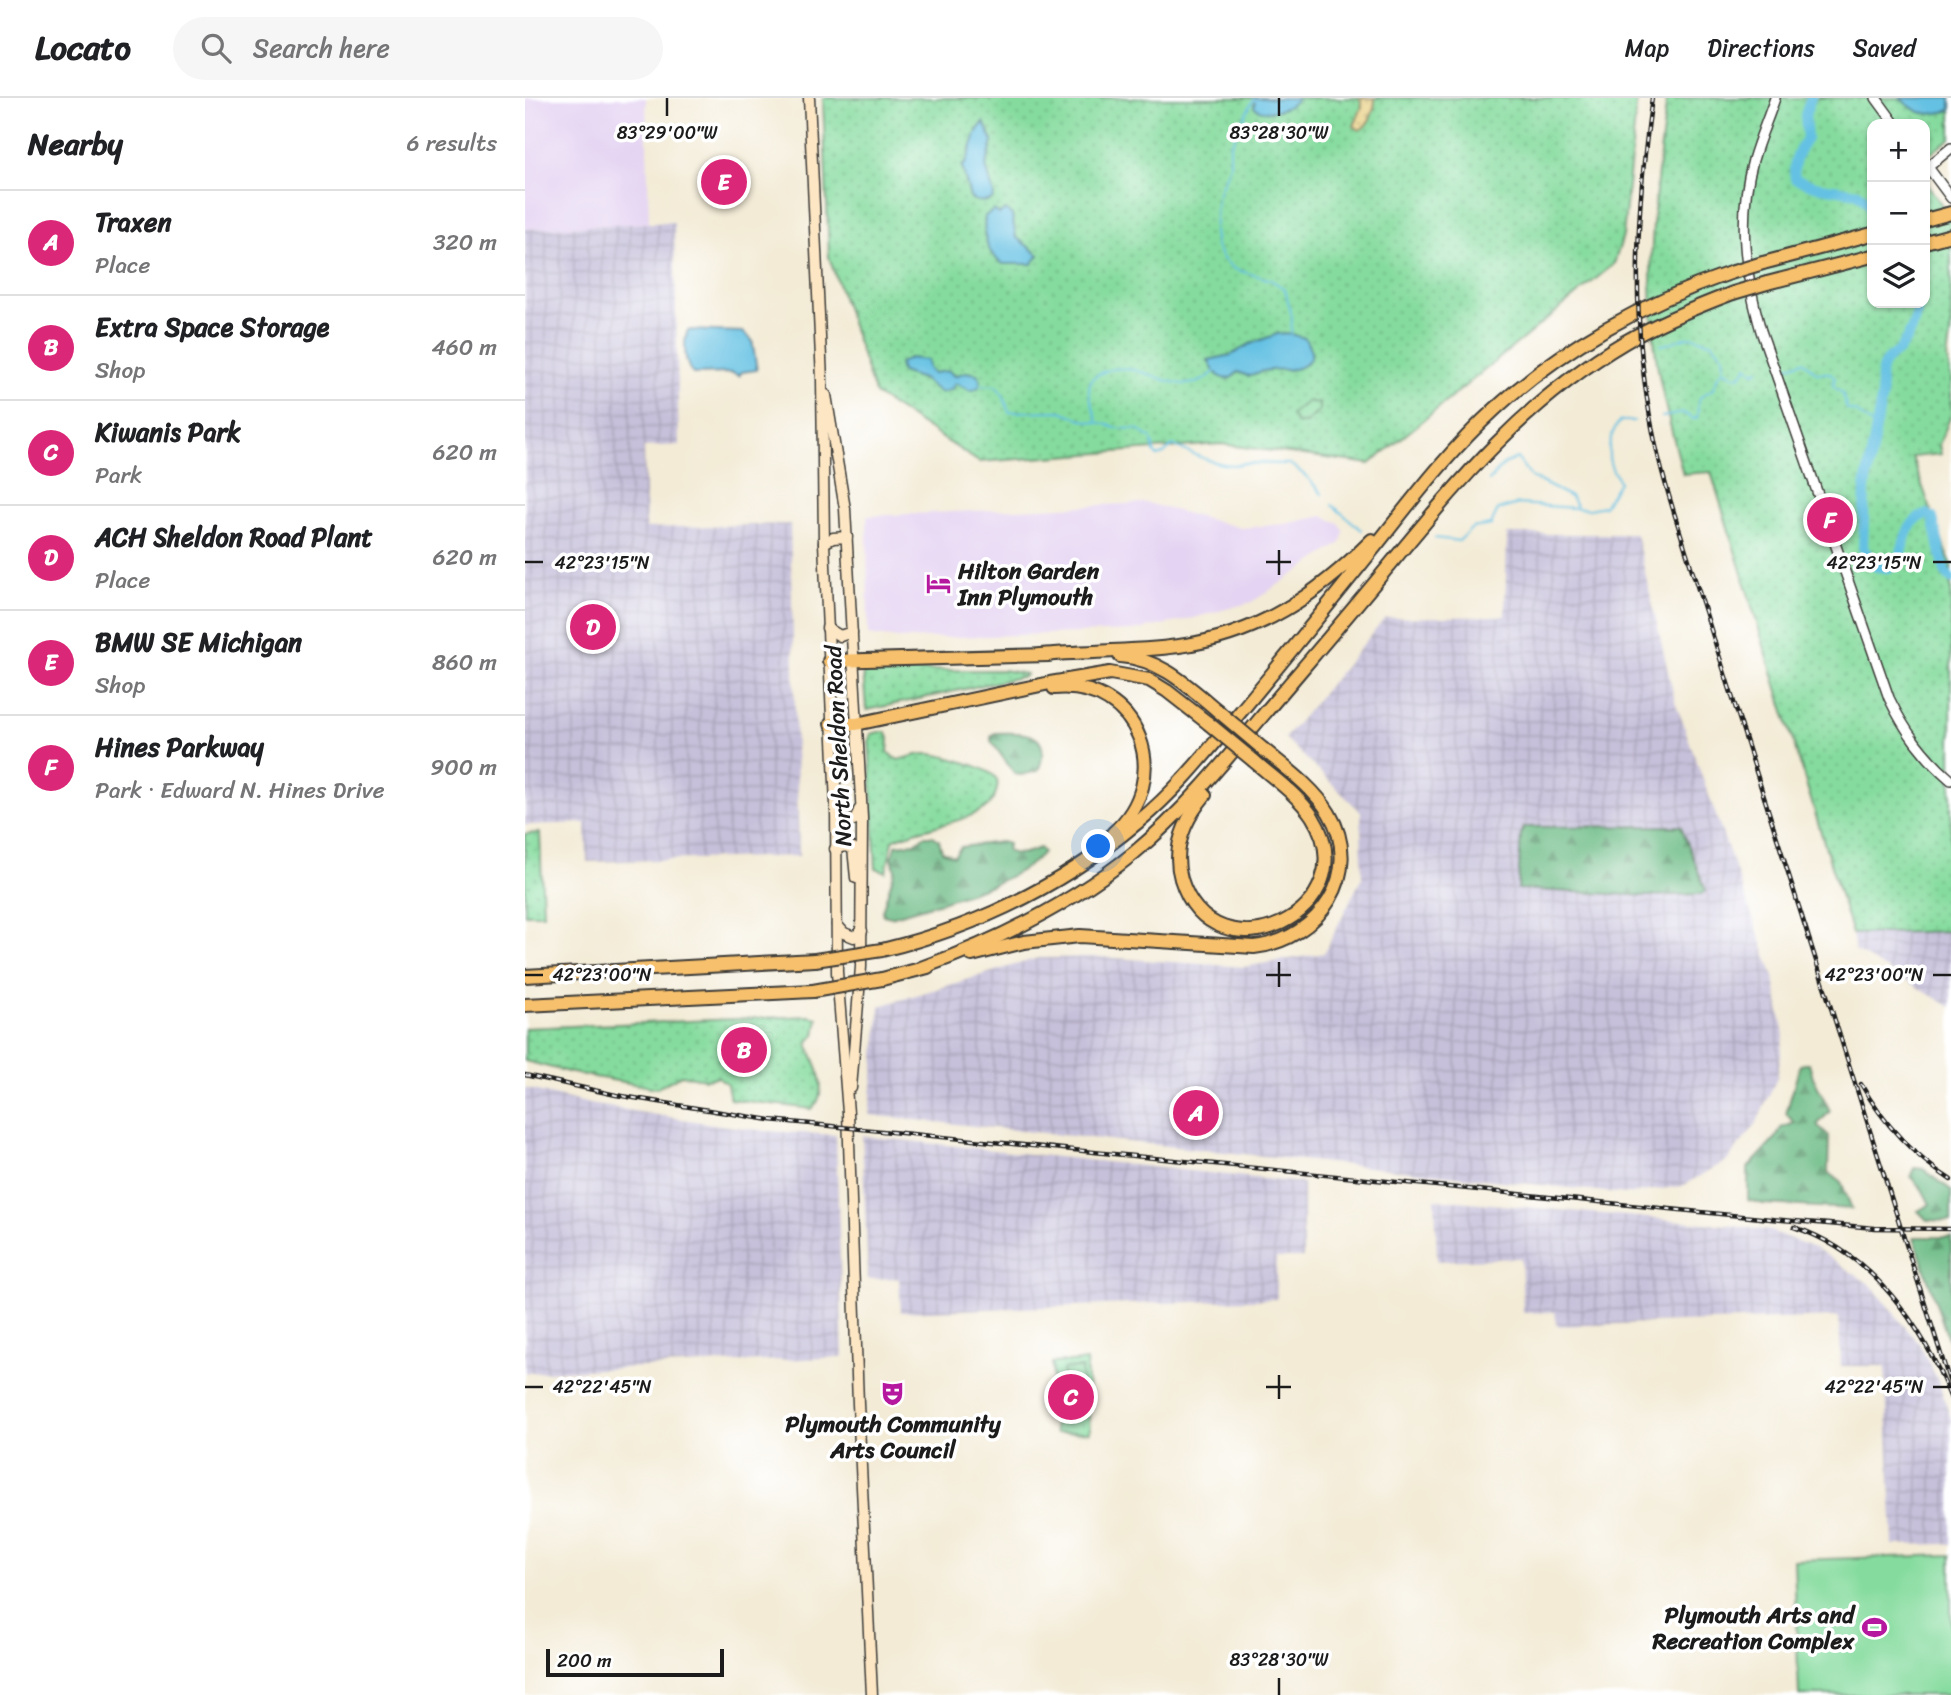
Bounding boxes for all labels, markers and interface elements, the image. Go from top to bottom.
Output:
search box [173,17,663,80]
text: Locato [35,19,131,77]
text: Search here [253,25,390,71]
text: Map [1625,27,1669,69]
text: Directions [1707,27,1815,69]
text: Saved [1853,27,1916,69]
icon: search [197,29,235,67]
text: Nearby [28,117,123,171]
text: 83°29'00"W [617,117,718,149]
text: 83°28'30"W [1230,117,1330,149]
map controls [1867,119,1930,308]
button: + [1867,119,1930,182]
text: 6 results [407,123,497,164]
pin: E [701,156,747,208]
button: − [1867,182,1930,245]
text: Traxen [95,199,172,245]
text: A [43,222,59,263]
text: 320 m [433,222,497,263]
text: Place [95,245,150,286]
button: layers [1867,245,1930,308]
text: Extra Space Storage [95,304,329,350]
text: B [44,327,58,368]
text: 460 m [431,327,497,368]
text: Shop [95,350,145,391]
text: Kiwanis Park [95,409,241,455]
text: C [44,432,58,473]
text: 620 m [432,432,497,473]
text: Park [95,455,142,496]
pin: F [1807,494,1853,546]
text: ACH Sheldon Road Plant [95,514,373,560]
text: D [44,537,58,578]
text: 620 m [432,537,497,578]
text: 42°23'15"N [555,547,650,579]
text: 42°23'15"N [1827,547,1922,579]
place label: Hilton Garden Inn Plymouth [957,551,1100,618]
text: Place [95,560,150,601]
hotel icon: Hilton Garden Inn Plymouth [924,570,952,598]
pin: D [570,601,616,653]
text: BMW SE Michigan [95,619,302,665]
text: E [45,642,57,683]
text: 860 m [432,642,497,683]
street label: North Sheldon Road [813,643,864,848]
text: Shop [95,665,145,706]
text: Hines Parkway [95,724,264,770]
text: F [45,747,57,788]
text: 900 m [430,747,497,788]
text: Park · Edward N. Hines Drive [95,770,384,811]
your location [1081,829,1115,863]
text: 42°23'00"N [553,959,652,991]
text: 42°23'00"N [1825,959,1924,991]
pin: B [721,1024,767,1076]
pin: A [1173,1087,1219,1139]
text: 42°22'45"N [553,1371,652,1403]
pin: C [1048,1371,1094,1423]
text: 42°22'45"N [1825,1371,1924,1403]
theatre icon: Plymouth Community Arts Council [879,1380,907,1408]
place label: Plymouth Community Arts Council [785,1404,1002,1471]
place label: Plymouth Arts and Recreation Complex [1652,1595,1856,1662]
sports icon: Plymouth Arts and Recreation Complex [1860,1614,1888,1642]
text: 200 m [557,1644,612,1677]
text: 83°28'30"W [1230,1644,1330,1676]
scale bar [546,1646,725,1678]

